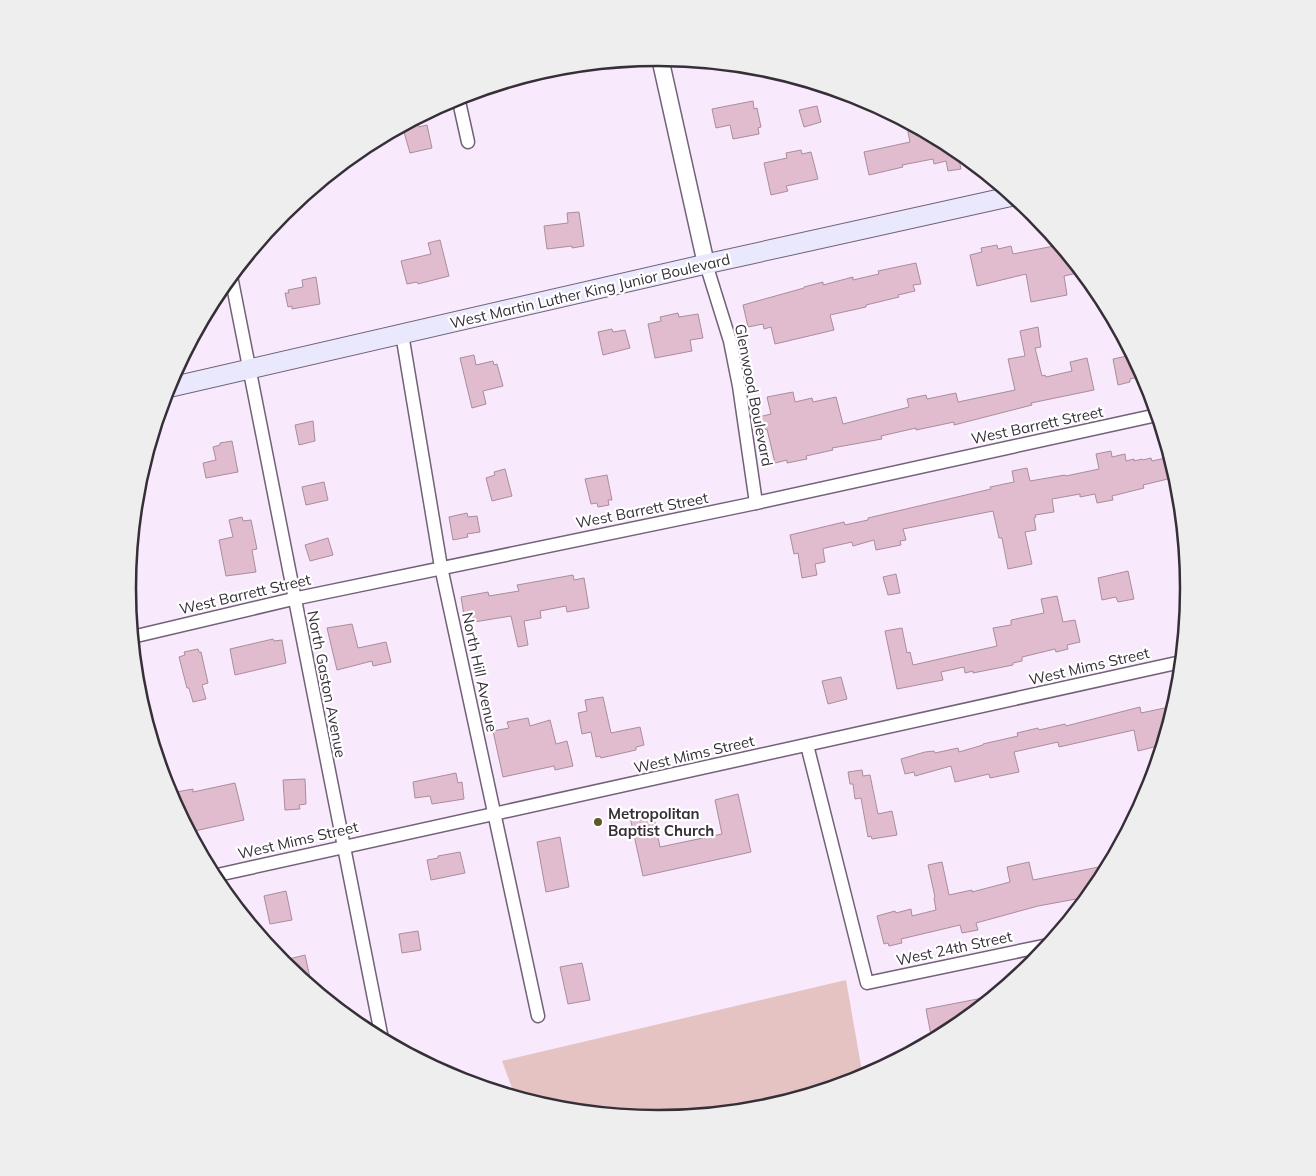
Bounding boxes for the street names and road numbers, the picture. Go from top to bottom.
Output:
street label: West Martin Luther King Junior Boulevard [448,249,732,333]
street label: Glenwood Boulevard [731,322,777,468]
street label: West Barrett Street [969,402,1105,448]
street label: West Barrett Street [574,488,710,532]
street label: West Barrett Street [177,570,313,618]
street label: North Gaston Avenue [303,609,351,759]
street label: North Hill Avenue [458,610,502,734]
street label: West Mims Street [1027,643,1151,689]
street label: West Mims Street [632,731,756,777]
street label: West Mims Street [236,817,360,863]
street label: West 24th Street [894,926,1014,970]

